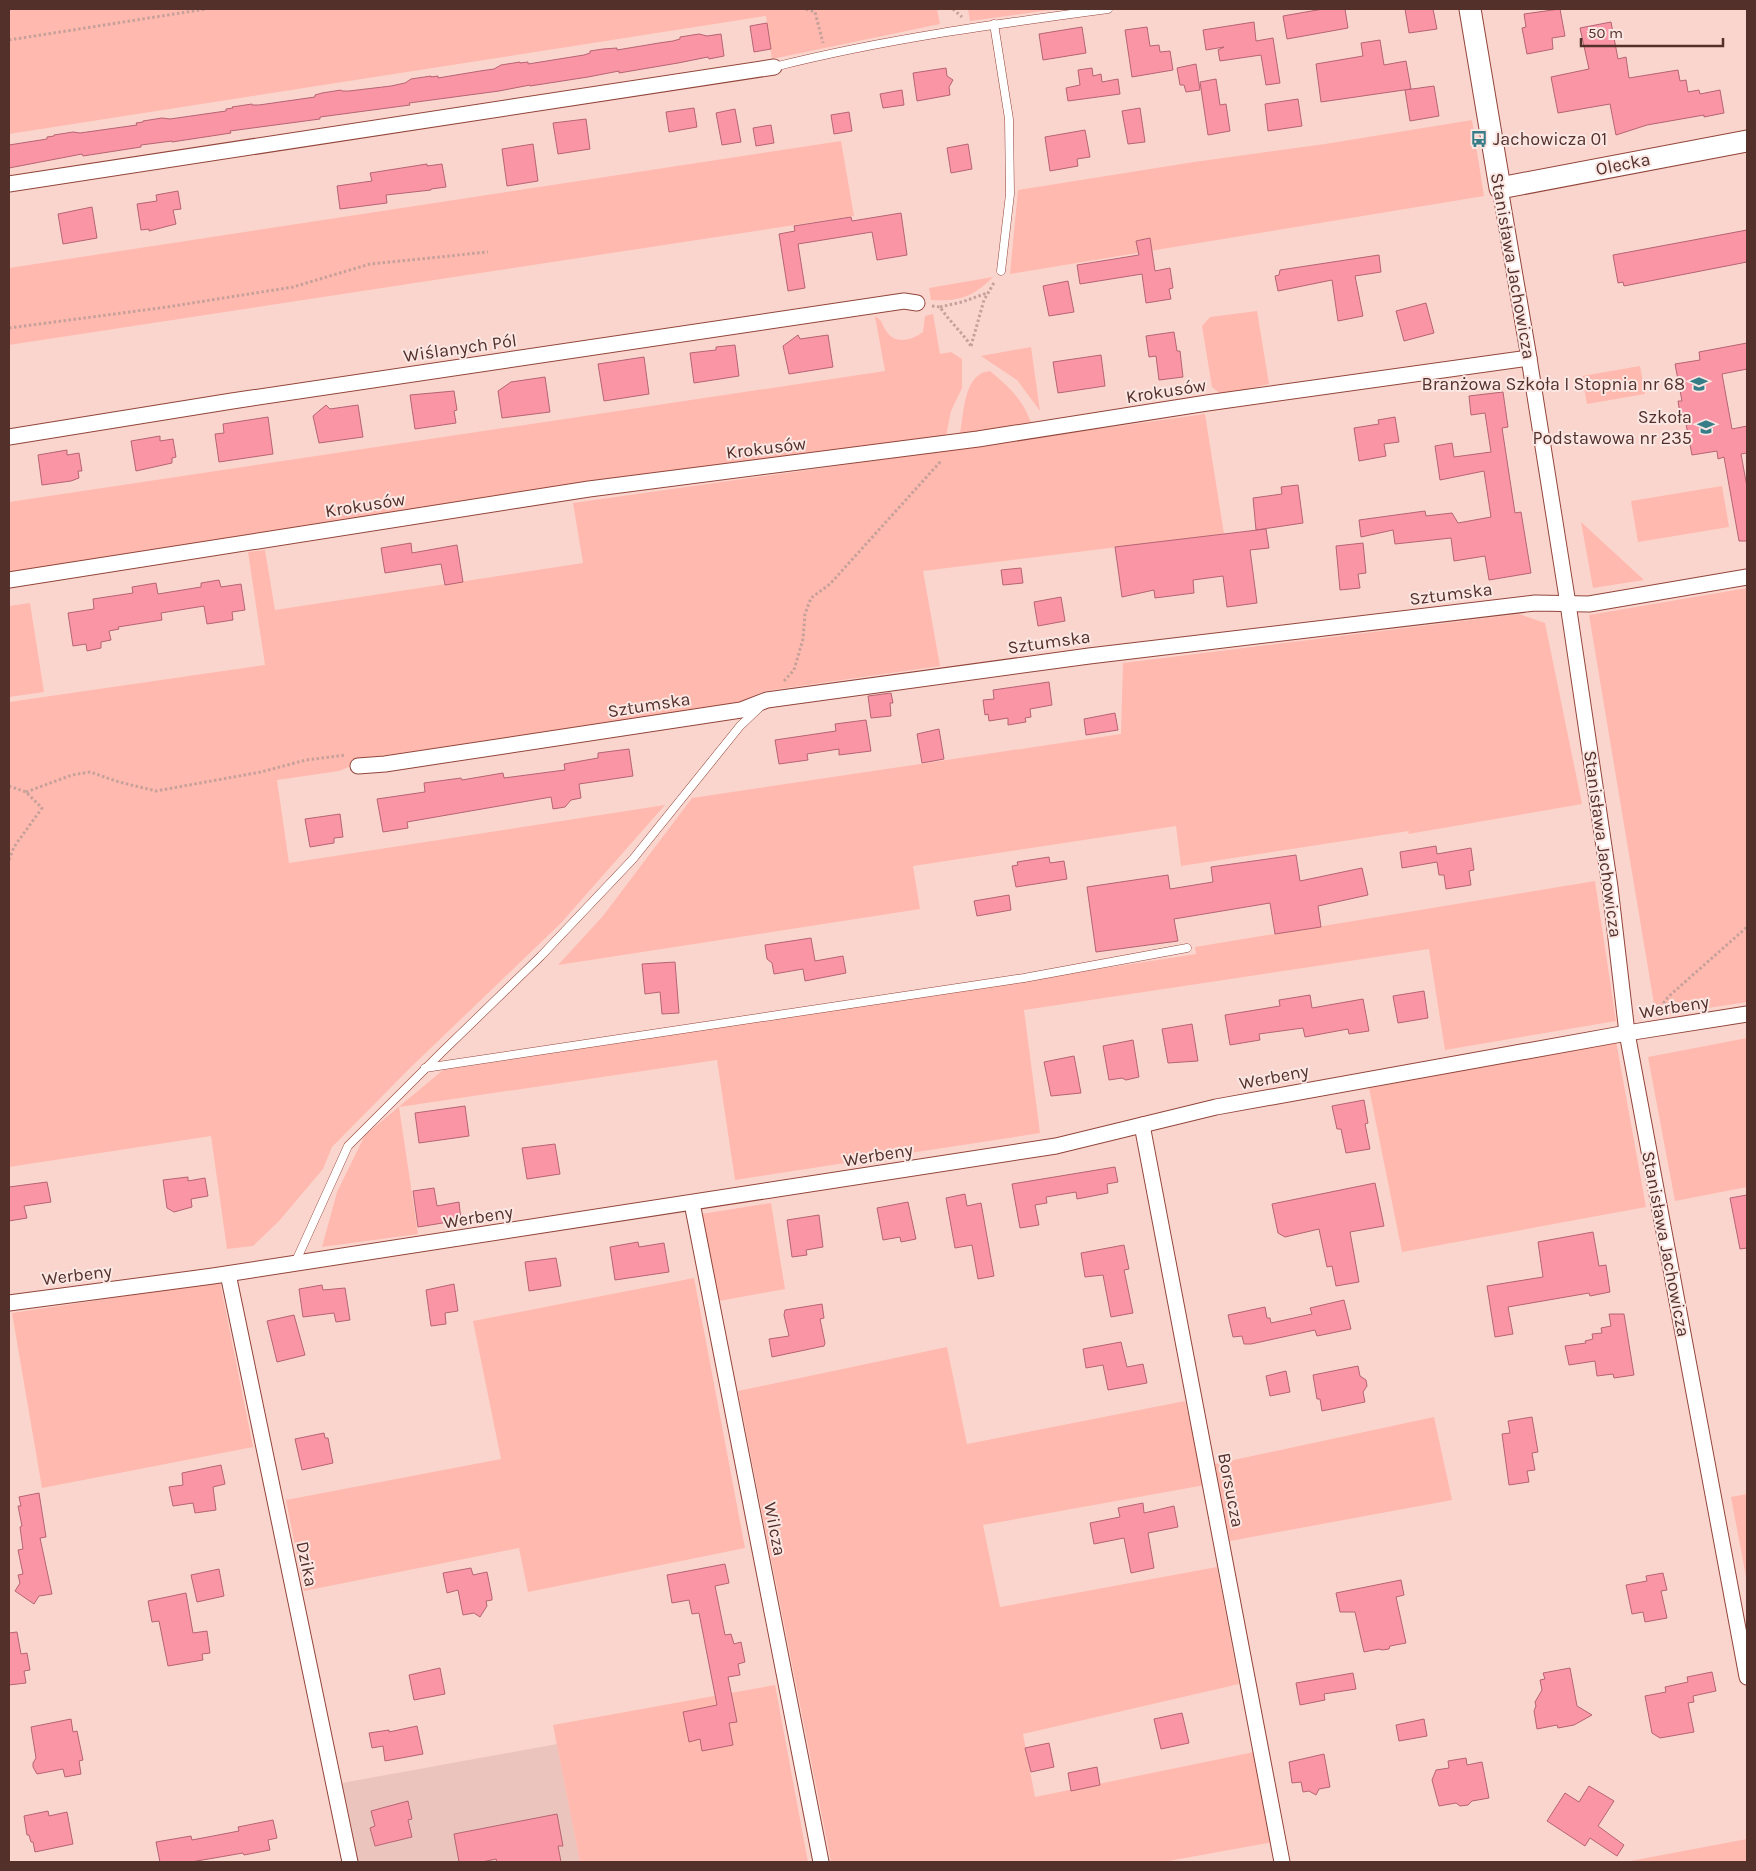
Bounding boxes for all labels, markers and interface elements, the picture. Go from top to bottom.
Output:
scale bar [1581,15,1724,47]
text: 50 m [1588,24,1623,42]
place label: Jachowicza 01 [1493,128,1607,150]
bus stop icon: Jachowicza 01 [1469,129,1489,149]
street label: Olecka [1594,148,1652,180]
street label: Stanisława Jachowicza [1486,171,1540,361]
street label: Wiślanych Pól [402,329,518,367]
place label: Branżowa Szkoła I Stopnia nr 68 [1422,373,1685,395]
street label: Krokusów [1124,374,1208,408]
school or university icon: Branżowa Szkoła I Stopnia nr 68 [1689,374,1709,394]
place label: Szkoła Podstawowa nr 235 [1532,406,1692,449]
school or university icon: Szkoła Podstawowa nr 235 [1696,417,1716,437]
street label: Krokusów [725,432,807,464]
street label: Krokusów [323,488,407,522]
street label: Sztumska [1408,578,1494,610]
street label: Sztumska [1006,625,1092,659]
street label: Sztumska [606,688,692,722]
street label: Stanisława Jachowicza [1579,749,1627,939]
street label: Werbeny [1638,991,1711,1023]
street label: Werbeny [1237,1059,1311,1095]
street label: Werbeny [842,1139,915,1171]
street label: Stanisława Jachowicza [1637,1149,1695,1339]
street label: Werbeny [442,1201,515,1233]
street label: Werbeny [41,1260,114,1290]
street label: Borsucza [1213,1451,1249,1529]
street label: Wilcza [759,1500,791,1558]
street label: Dzika [291,1539,323,1589]

